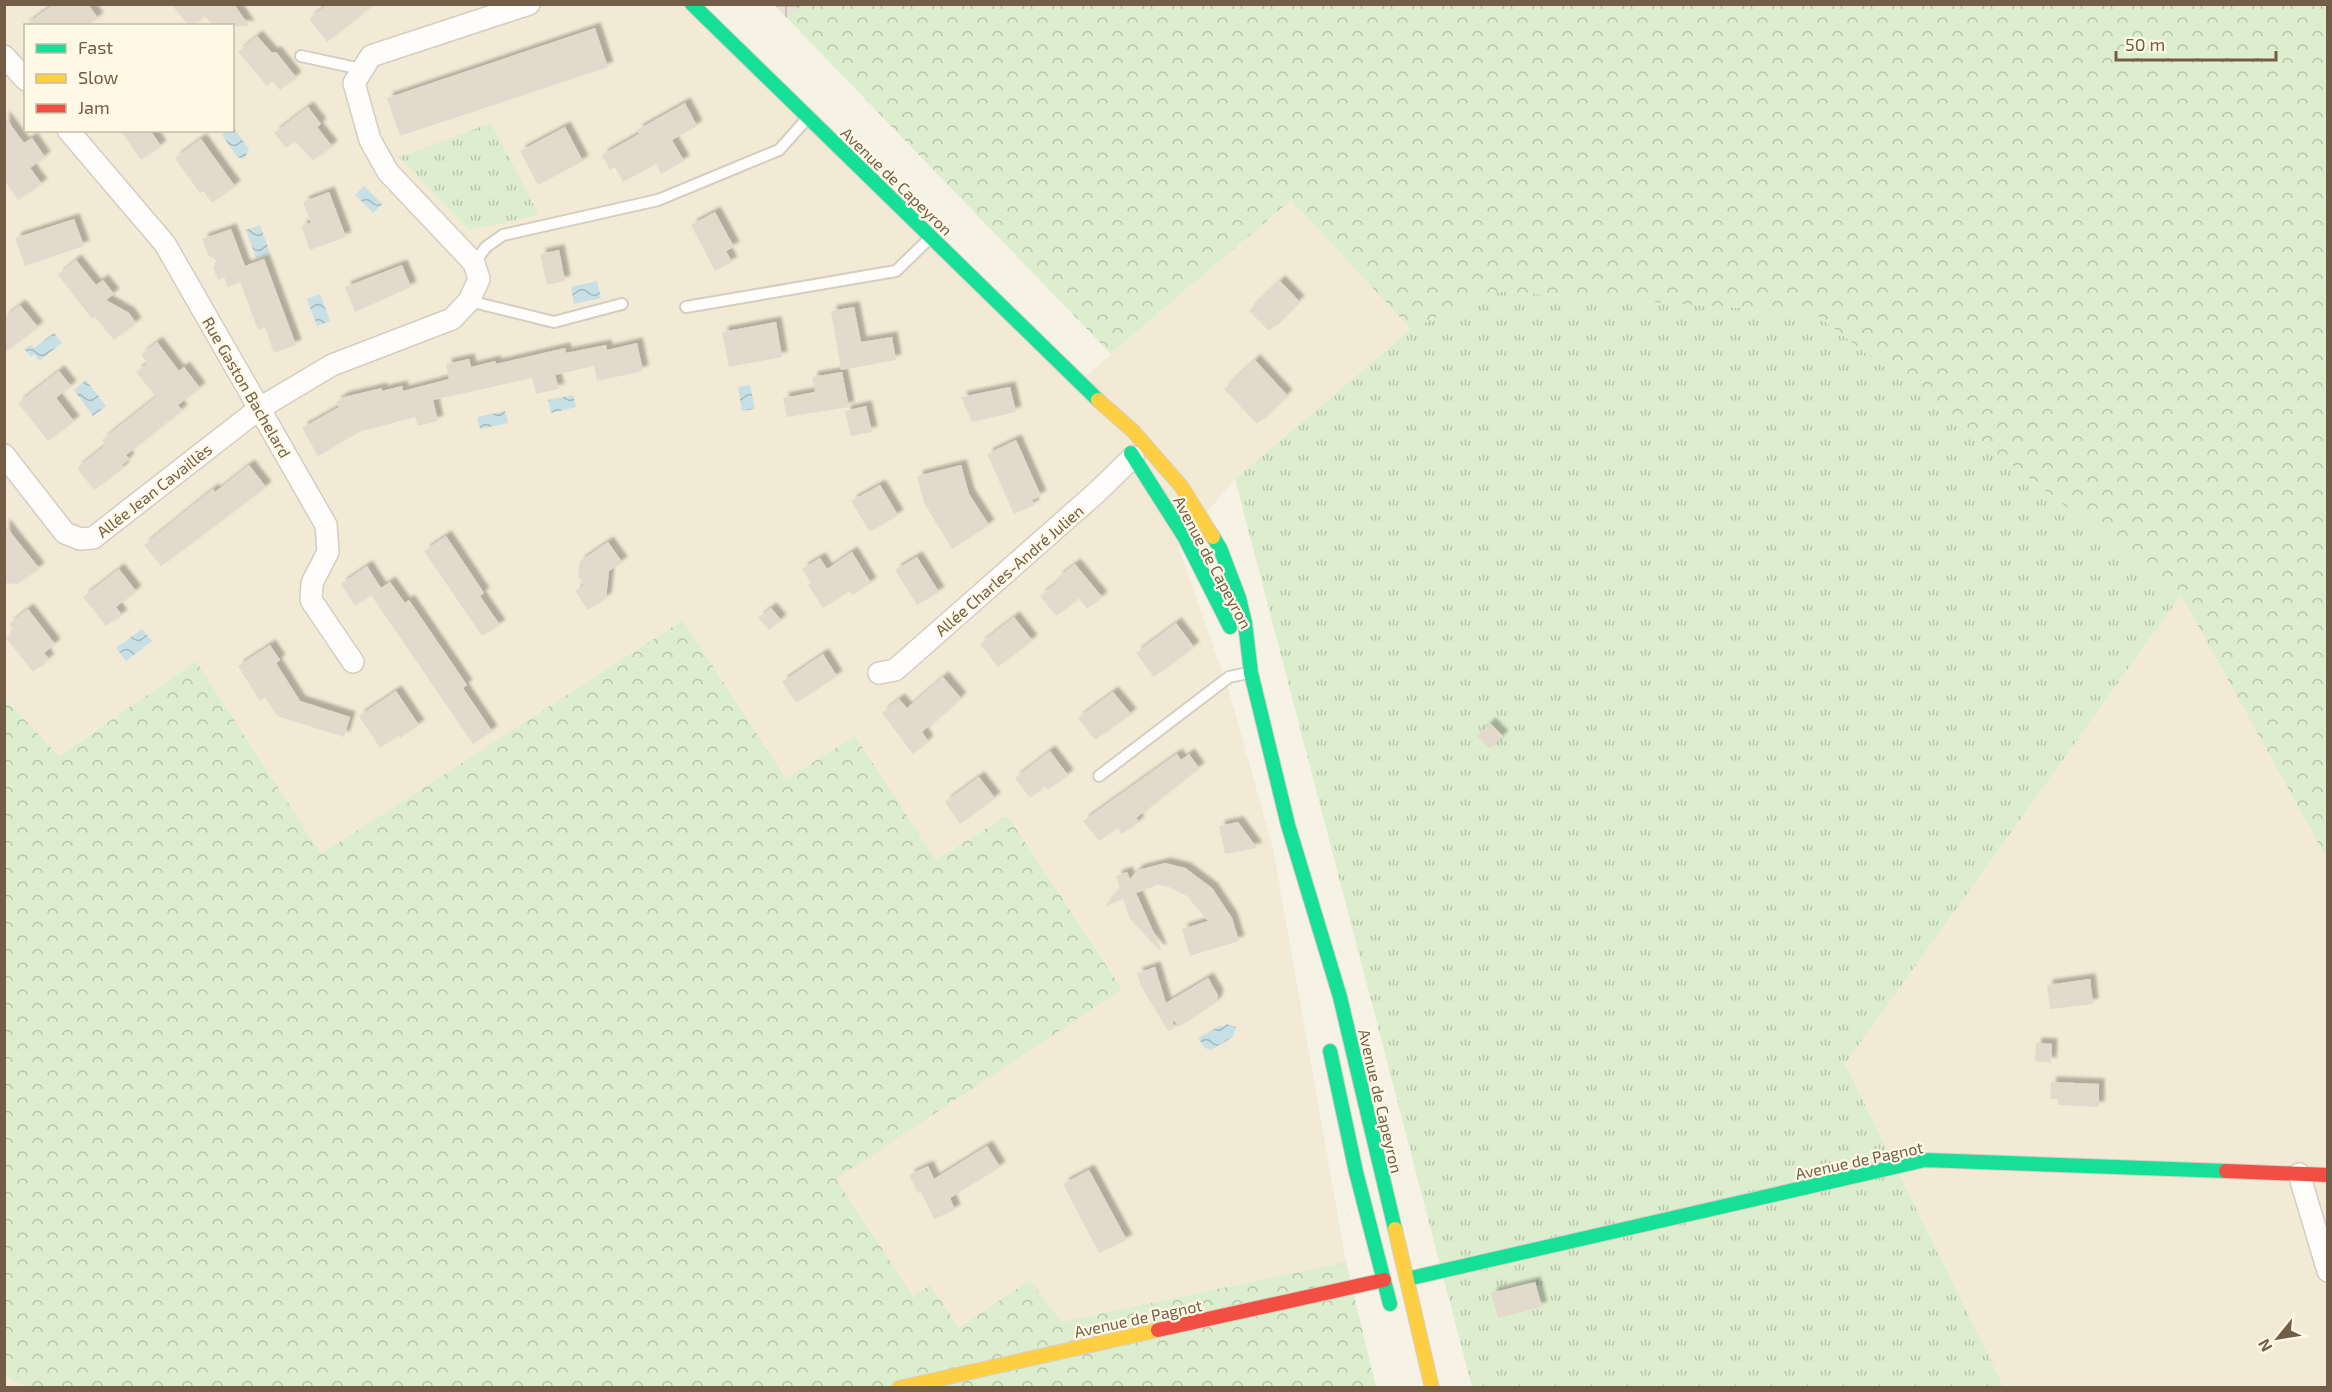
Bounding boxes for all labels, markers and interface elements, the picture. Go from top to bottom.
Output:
legend [24,24,234,132]
scale bar [2116,24,2276,62]
text: 50 m [2125,33,2165,55]
text: Fast [78,36,113,58]
text: Slow [78,66,119,88]
text: Jam [78,96,110,118]
street label: Avenue de Capeyron [837,123,957,239]
street label: Rue Gaston Bachelard [199,313,295,461]
street label: Allée Jean Cavaillès [93,439,215,541]
street label: Avenue de Capeyron [1170,493,1256,631]
street label: Allée Charles-André Julien [931,500,1087,640]
street label: Avenue de Capeyron [1355,1027,1407,1175]
street label: Avenue de Pagnot [1793,1137,1925,1183]
street label: Avenue de Pagnot [1072,1295,1204,1341]
north arrow [2248,1308,2308,1368]
text: N [2253,1336,2276,1356]

